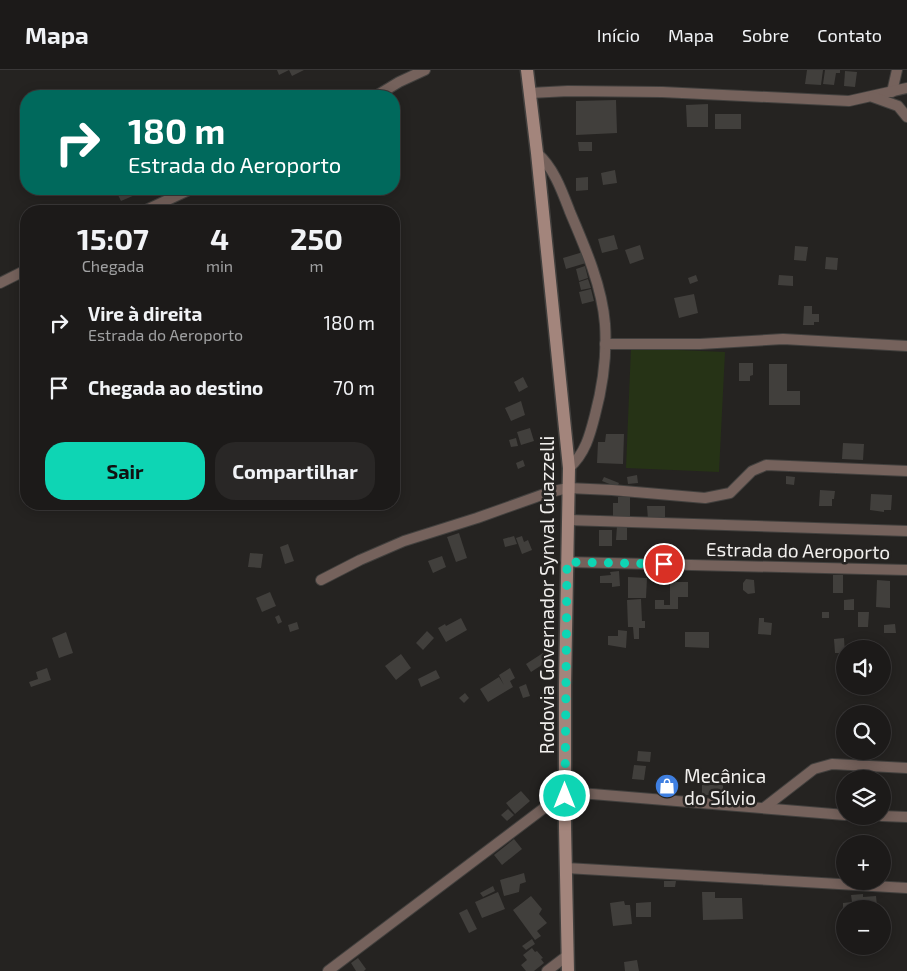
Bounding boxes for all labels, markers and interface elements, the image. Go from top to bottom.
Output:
text: Mapa [25,20,89,49]
text: Início [597,24,640,46]
text: Mapa [668,24,714,46]
text: Sobre [742,24,789,46]
text: Contato [817,24,882,46]
text: 180 m [128,109,225,151]
icon: right [45,110,110,175]
text: Estrada do Aeroporto [128,151,341,177]
text: 15:07 [77,220,149,256]
text: 4 [210,220,229,256]
text: 250 [290,220,343,256]
text: Chegada [82,256,144,275]
text: min [206,256,233,275]
text: m [310,256,324,275]
text: Vire à direita [88,302,202,325]
icon: right [45,309,73,337]
text: 180 m [324,311,375,334]
text: Estrada do Aeroporto [88,325,243,344]
icon: arrive [45,374,73,402]
text: Chegada ao destino [88,376,263,399]
text: 70 m [333,376,375,399]
street label: Rodovia Governador Synval Guazzelli [535,436,558,754]
button: Sair [45,442,205,500]
button: Compartilhar [215,442,375,500]
street label: Estrada do Aeroporto [706,537,890,563]
pin [643,543,685,585]
icon: arrive [650,550,678,578]
map controls [836,640,891,955]
button: sound [836,640,891,695]
button: search [836,705,891,760]
place label: Mecânica do Sílvio [684,764,766,809]
position arrow [538,769,590,821]
button: layers [836,770,891,825]
shop icon: Mecânica do Sílvio [654,773,680,799]
button: + [836,835,891,890]
button: − [836,900,891,955]

